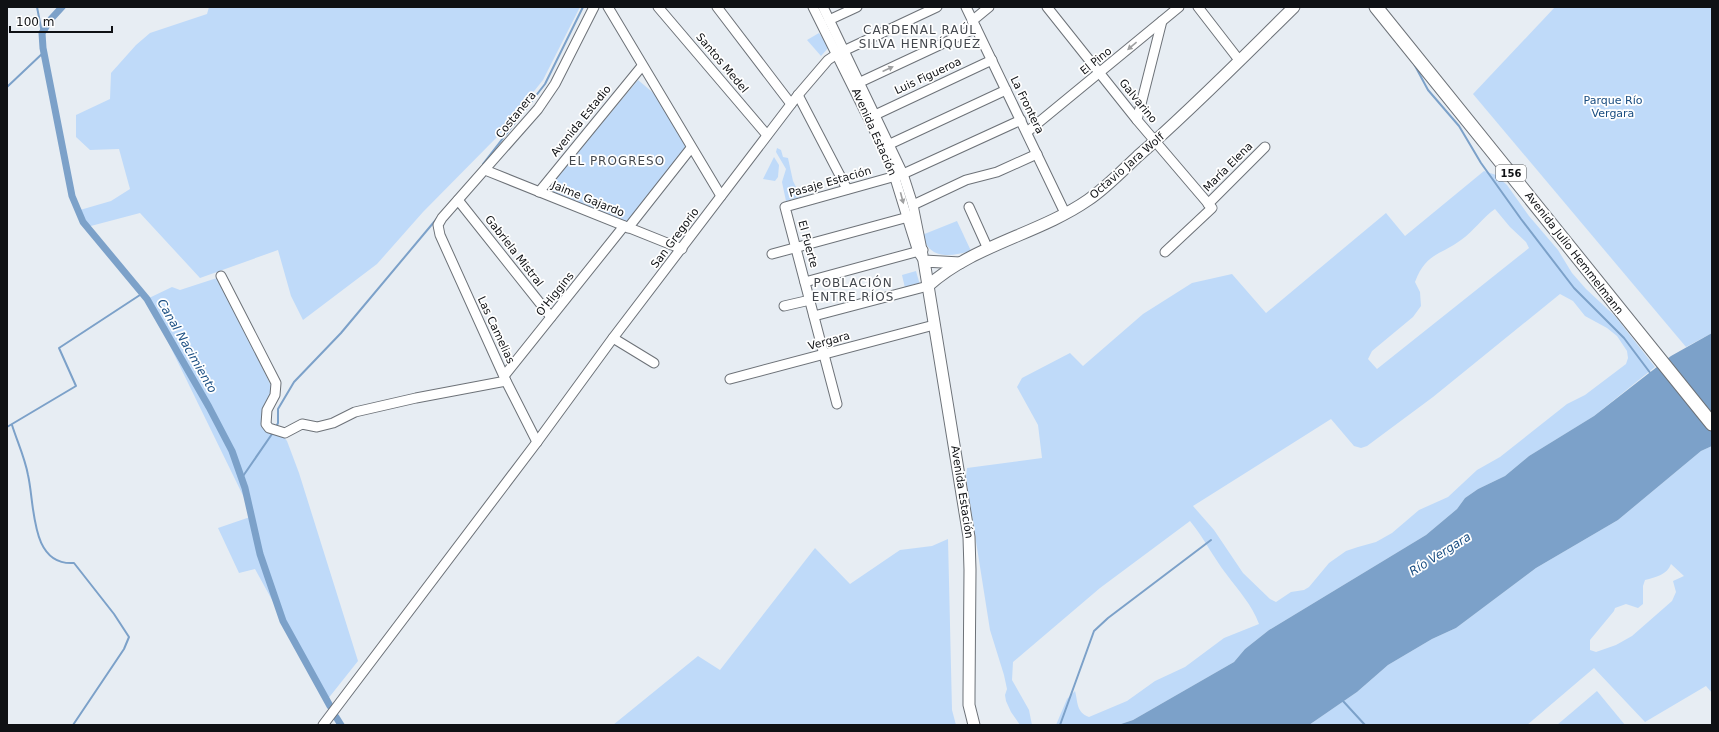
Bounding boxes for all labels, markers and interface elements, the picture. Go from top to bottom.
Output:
scale bar [10,8,112,34]
text: 100 m [16,15,54,29]
district label: CARDENAL RAÚL SILVA HENRÍQUEZ [859,22,981,51]
street label: Santos Medel [693,30,751,96]
one-way arrow [1127,41,1138,50]
street label: El Pino [1078,44,1115,78]
street label: Luis Figueroa [893,55,963,97]
one-way arrow [883,66,894,72]
street label: La Frontera [1008,74,1046,136]
street label: Galvarino [1116,76,1160,126]
street label: Avenida Estadio [548,83,614,159]
street label: Avenida Estación [849,86,899,178]
street label: Costanera [493,89,539,141]
park label: Parque Río Vergara [1584,94,1643,120]
street label: Octavio Jara Wolf [1087,129,1168,202]
street label: María Elena [1201,140,1255,194]
district label: EL PROGRESO [569,154,665,168]
street label: Pasaje Estación [787,164,873,200]
road number: 156 [1496,165,1526,181]
street label: Jaime Gajardo [549,178,626,220]
street label: Avenida Julio Hemmelmann [1522,189,1626,317]
one-way arrow [899,192,905,205]
street label: San Gregorio [648,205,702,271]
street label: Gabriela Mistral [482,213,546,289]
street label: El Fuerte [795,219,821,269]
street label: O'Higgins [533,269,577,319]
district label: POBLACIÓN ENTRE RÍOS [812,275,894,304]
street label: Las Camelias [475,294,517,366]
water label: Canal Nacimiento [154,297,220,395]
street label: Vergara [807,329,851,353]
street label: Avenida Estación [948,445,976,539]
water label: Río Vergara [1407,530,1473,578]

